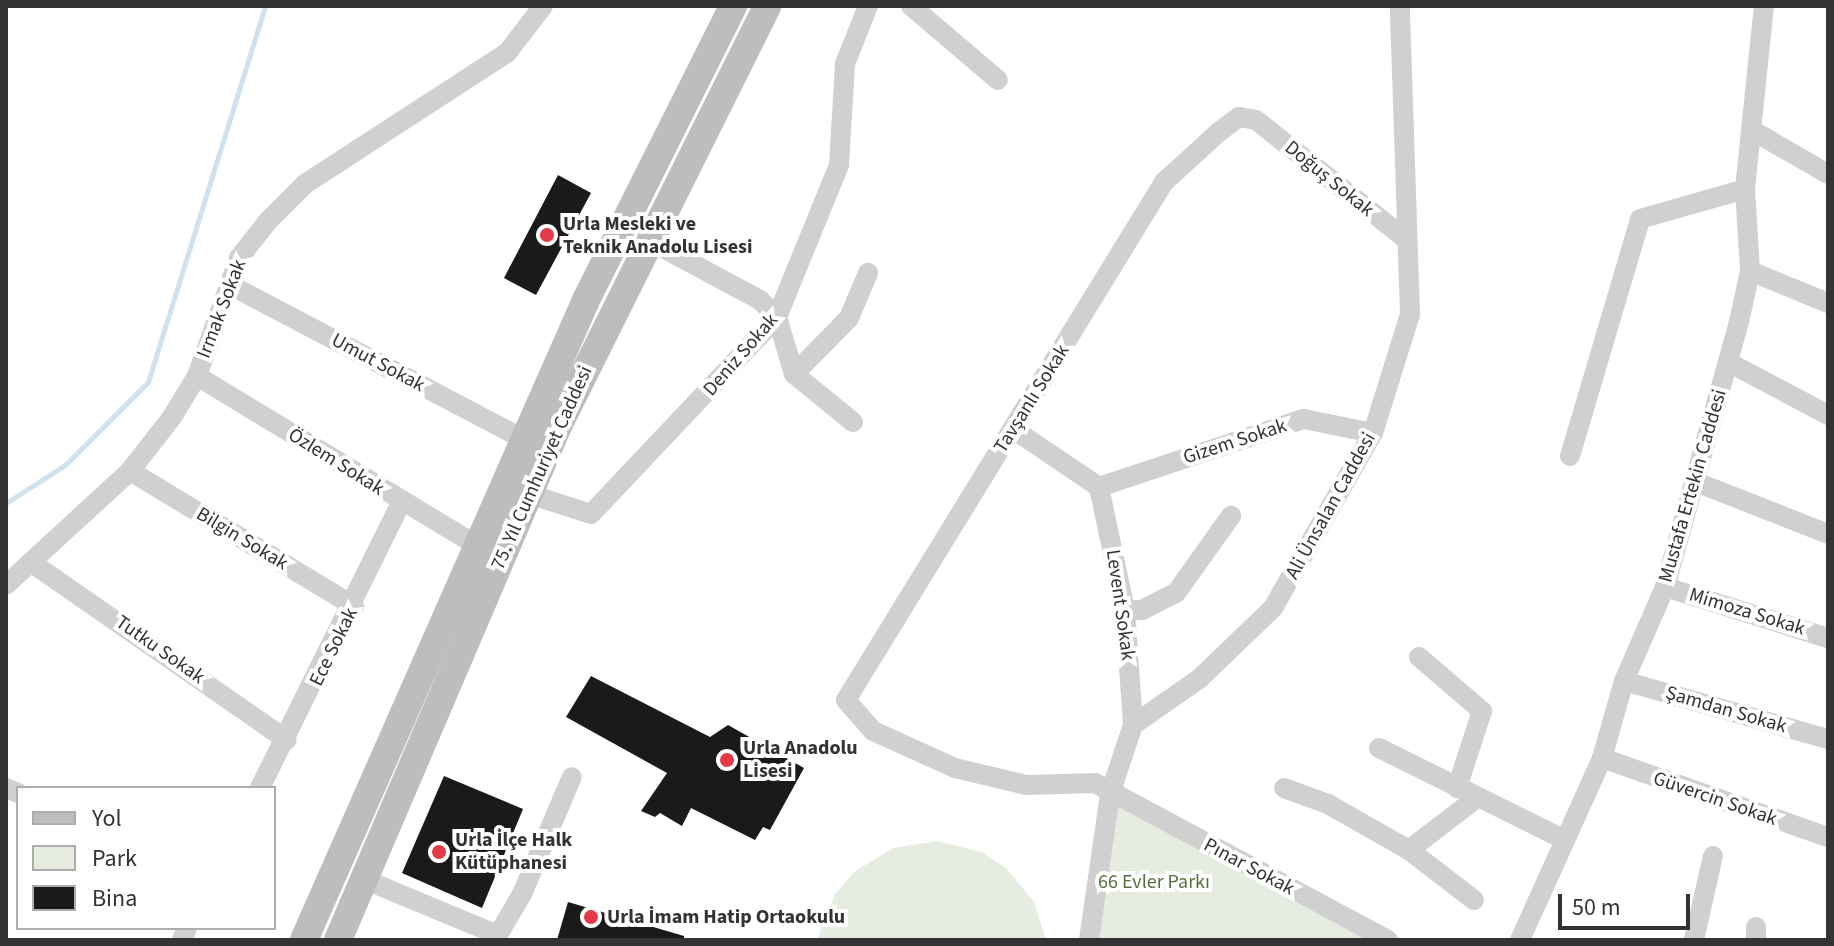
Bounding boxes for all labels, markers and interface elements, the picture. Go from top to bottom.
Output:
street label: Doğuş Sokak [1280,136,1378,222]
place label: Urla Mesleki ve Teknik Anadolu Lisesi [563,212,752,259]
marker: Urla Mesleki ve Teknik Anadolu Lisesi [538,226,556,244]
street label: Irmak Sokak [192,256,252,362]
street label: Deniz Sokak [699,309,783,401]
street label: Umut Sokak [327,328,429,398]
street label: Tavşanlı Sokak [989,340,1075,458]
street label: 75. Yıl Cumhuriyet Caddesi [486,362,598,574]
street label: Mustafa Ertekin Caddesi [1654,387,1732,585]
street label: Gizem Sokak [1180,414,1290,470]
street label: Özlem Sokak [284,423,388,501]
street label: Ali Ünsalan Caddesi [1281,428,1381,584]
street label: Bilgin Sokak [192,502,292,576]
street label: Levent Sokak [1100,548,1140,662]
street label: Mimoza Sokak [1686,583,1808,641]
street label: Ece Sokak [305,604,363,690]
street label: Tutku Sokak [111,611,209,689]
street label: Şamdan Sokak [1663,681,1789,739]
place label: Urla Anadolu Lisesi [743,736,858,783]
marker: Urla Anadolu Lisesi [718,751,736,769]
street label: Güvercin Sokak [1650,767,1780,831]
legend [16,786,276,930]
text: Yol [92,801,122,836]
place label: Urla İlçe Halk Kütüphanesi [455,828,572,875]
street label: Pınar Sokak [1199,833,1299,901]
text: Park [92,841,137,876]
marker: Urla İlçe Halk Kütüphanesi [430,843,448,861]
park label: 66 Evler Parkı [1098,870,1210,894]
scale bar [1562,878,1694,928]
text: Bina [92,881,137,916]
text: 50 m [1572,890,1621,925]
place label: Urla İmam Hatip Ortaokulu [607,905,845,929]
marker: Urla İmam Hatip Ortaokulu [582,908,600,926]

